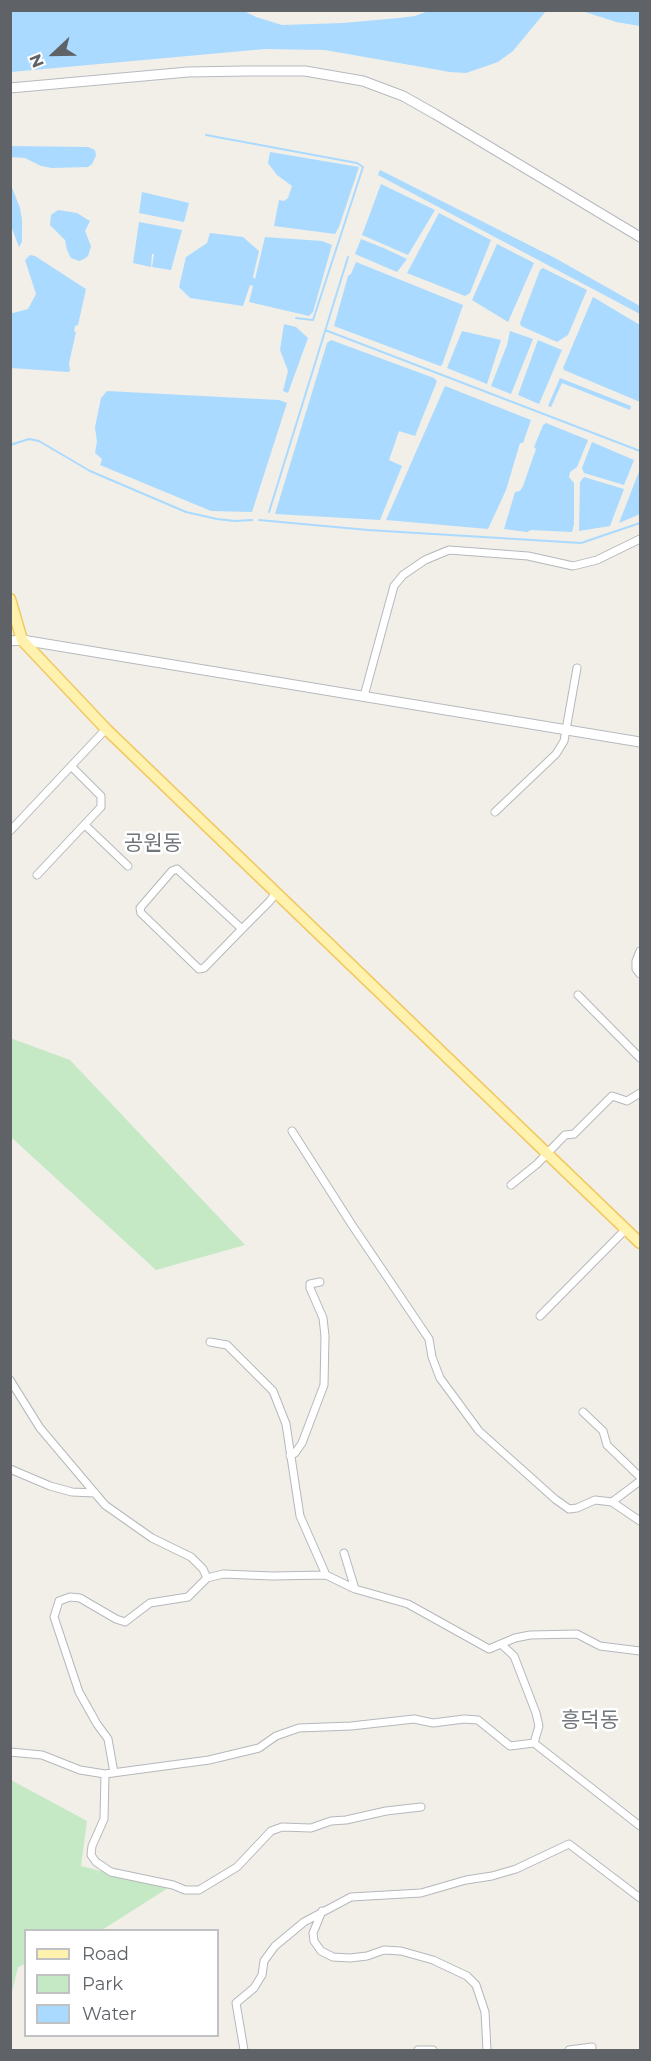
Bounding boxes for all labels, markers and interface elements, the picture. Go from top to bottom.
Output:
north arrow [24,24,84,84]
text: N [26,51,48,70]
district label: 공원동 [124,831,182,857]
district label: 흥덕동 [561,1708,619,1734]
legend [24,1929,219,2037]
text: Road [82,1943,129,1965]
text: Park [82,1973,123,1995]
text: Water [82,2003,137,2025]

